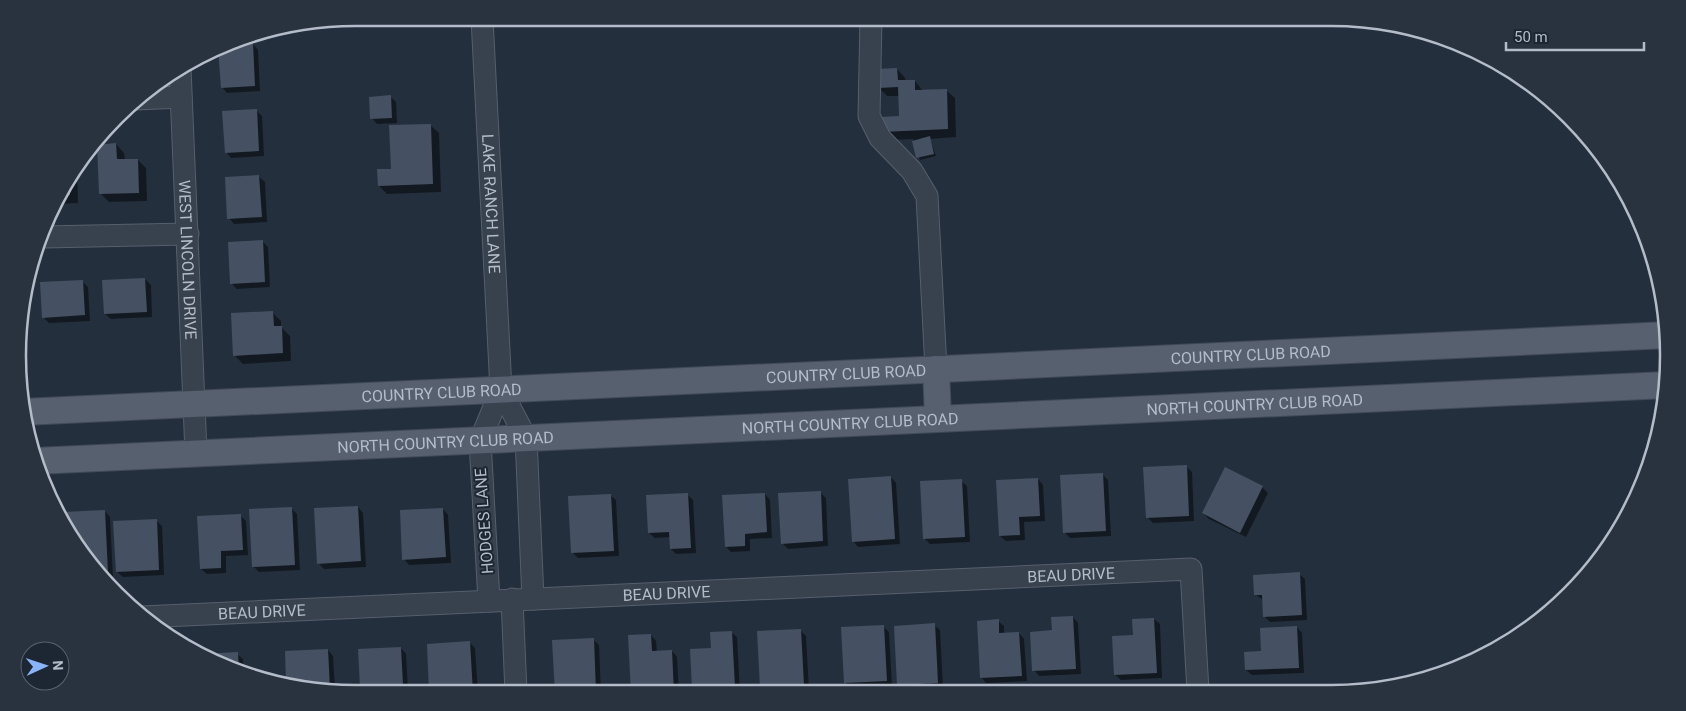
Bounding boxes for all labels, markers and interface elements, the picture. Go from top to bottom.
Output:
scale bar [1506,20,1644,52]
text: 50 m [1514,28,1548,46]
street label: LAKE RANCH LANE [478,134,505,274]
street label: WEST LINCOLN DRIVE [175,180,201,340]
street label: COUNTRY CLUB ROAD [1170,341,1331,368]
street label: COUNTRY CLUB ROAD [766,360,927,387]
street label: COUNTRY CLUB ROAD [361,379,522,406]
street label: NORTH COUNTRY CLUB ROAD [1146,390,1363,419]
street label: NORTH COUNTRY CLUB ROAD [741,408,959,438]
street label: NORTH COUNTRY CLUB ROAD [337,427,554,456]
street label: HODGES LANE [471,467,497,575]
street label: BEAU DRIVE [1027,563,1115,586]
street label: BEAU DRIVE [622,582,711,604]
street label: BEAU DRIVE [218,600,306,623]
north arrow [20,641,70,691]
text: N [50,660,66,671]

